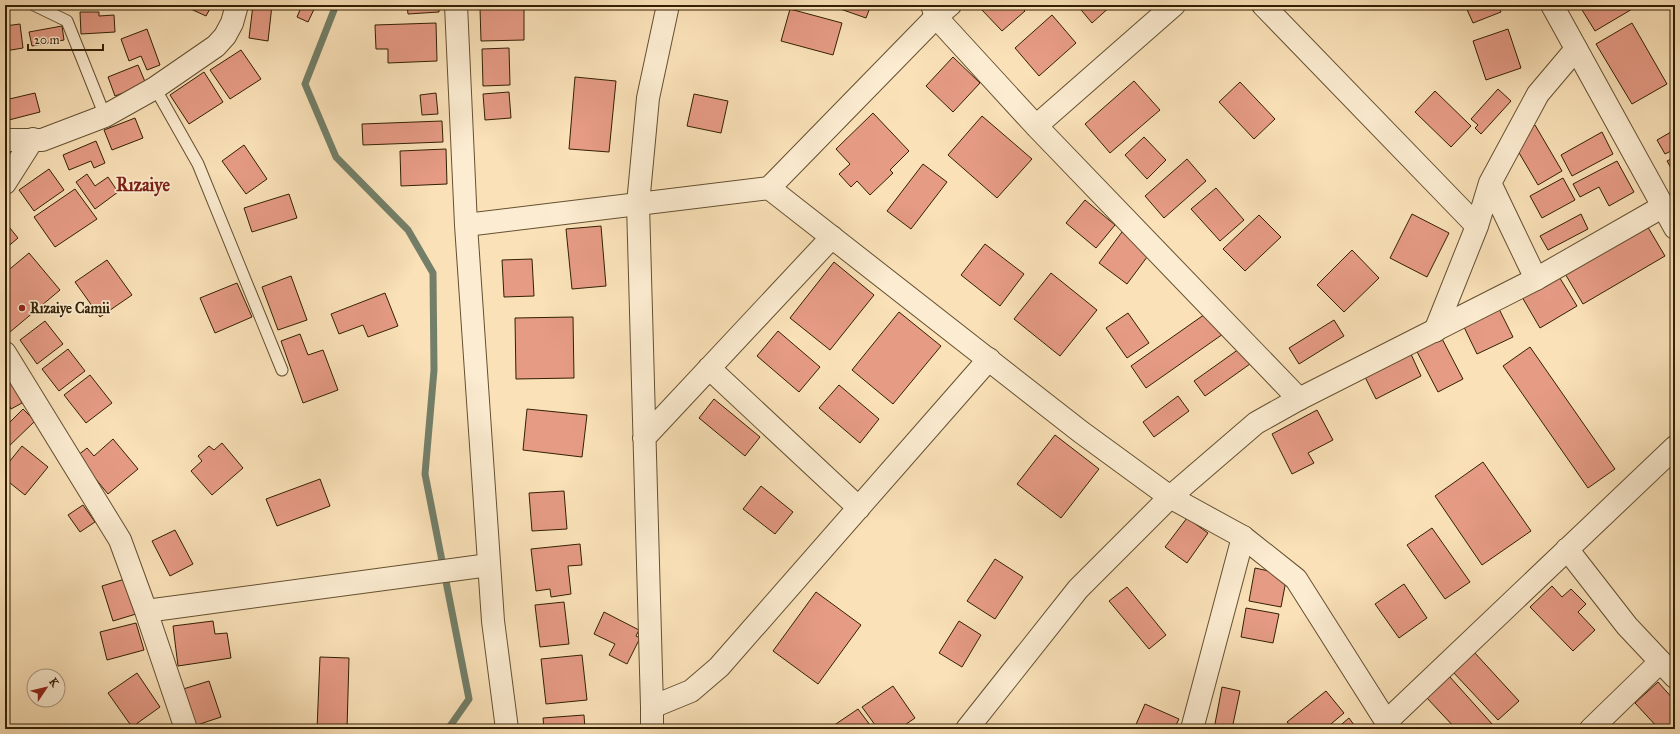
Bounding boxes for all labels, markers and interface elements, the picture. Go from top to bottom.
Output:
scale bar [28,26,103,52]
text: 20 m [34,33,60,47]
district label: Rızaiye [116,174,170,197]
place label: Rızaiye Camii [30,300,110,318]
marker: Rızaiye Camii [17,303,27,313]
north arrow [26,668,66,708]
text: K [46,676,62,690]

